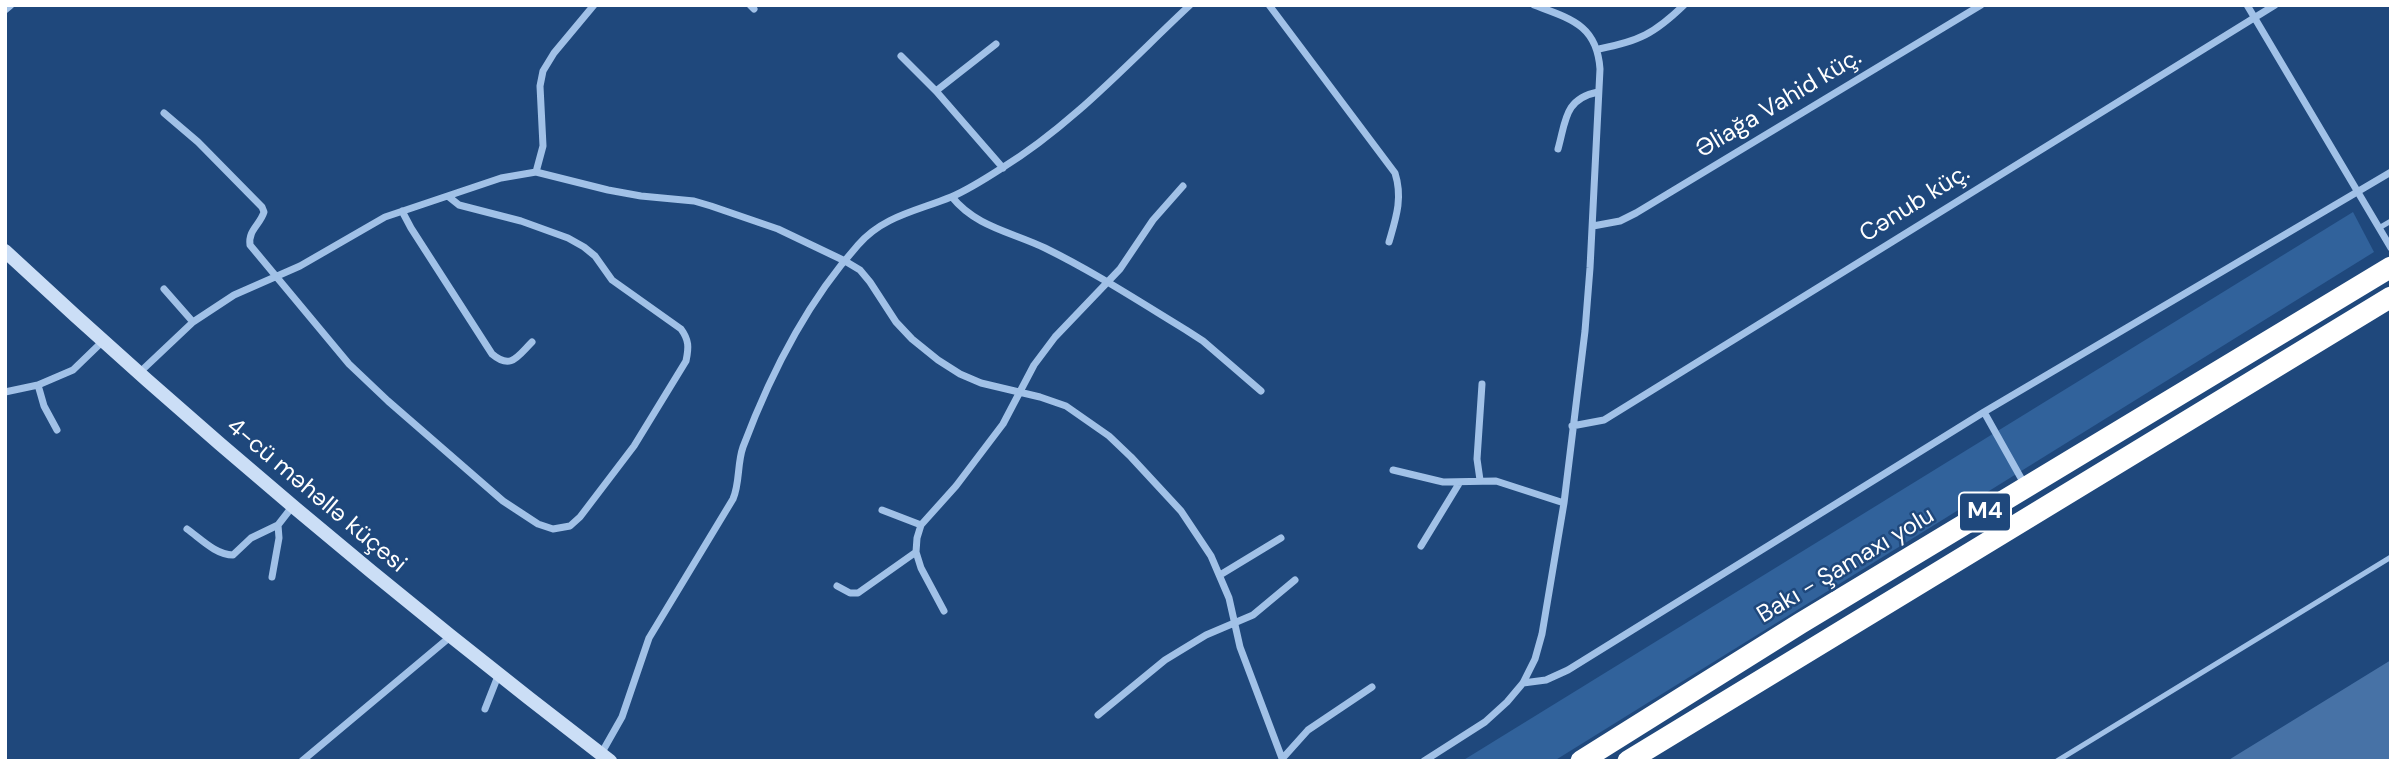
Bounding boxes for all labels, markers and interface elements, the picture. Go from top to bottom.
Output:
street label: Əliağa Vahid küç. [1691,43,1867,165]
street label: Cənub küç. [1855,159,1975,249]
street label: 4-cü məhəllə küçesi [220,412,412,580]
road number: M4 [1959,492,2011,532]
street label: Bakı - Şamaxı yolu [1752,502,1940,630]

